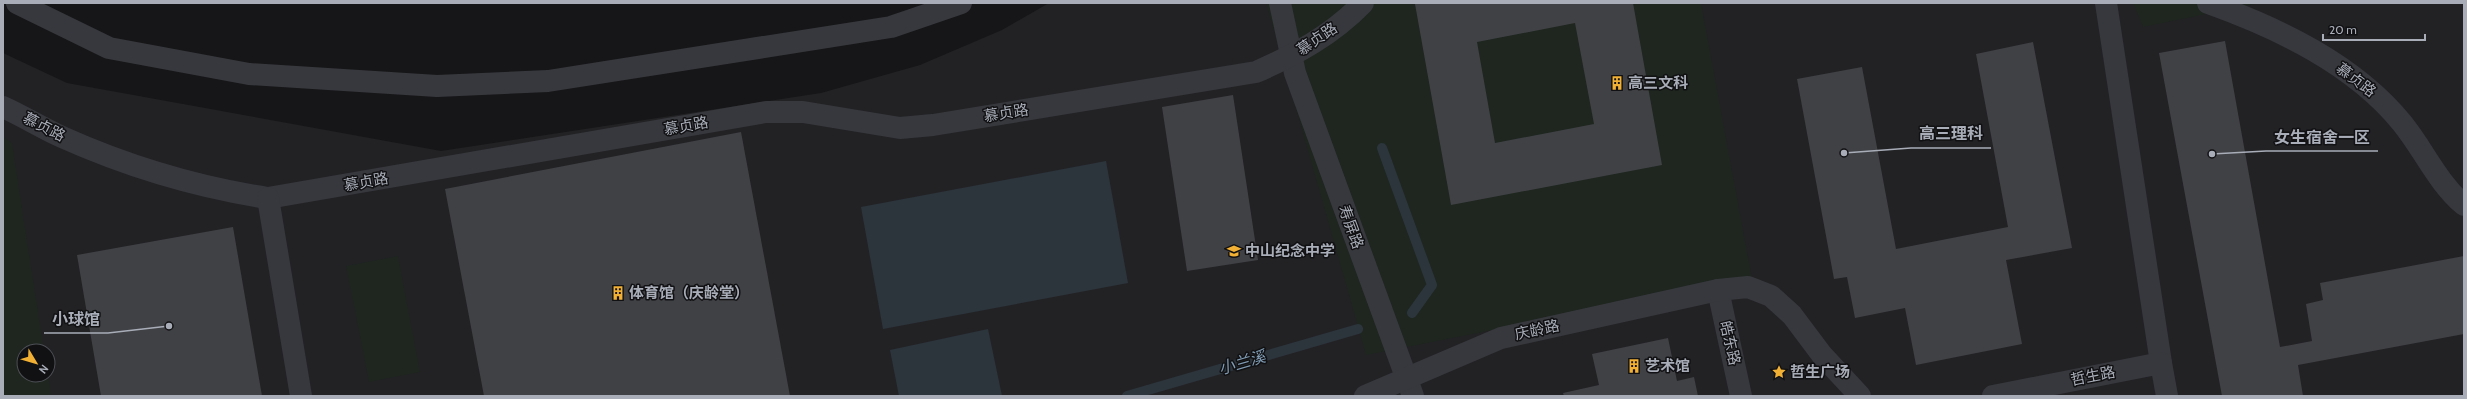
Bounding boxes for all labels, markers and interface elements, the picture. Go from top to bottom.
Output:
scale bar [2323,16,2425,42]
street label: 慕贞路 [1293,19,1341,59]
text: 20 m [2329,22,2357,37]
street label: 慕贞路 [2333,59,2379,101]
place label: 高三文科 [1628,74,1688,92]
building icon: 高三文科 [1609,75,1625,91]
street label: 慕贞路 [982,101,1030,125]
street label: 慕贞路 [20,109,68,145]
street label: 慕贞路 [662,113,710,139]
callout: 高三理科 [1911,120,1991,148]
callout: 女生宿舍一区 [2266,123,2378,151]
text: 高三理科 [1919,124,1983,143]
text: 女生宿舍一区 [2274,128,2370,147]
street label: 慕贞路 [342,169,390,195]
street label: 寿屏路 [1335,203,1367,251]
place label: 中山纪念中学 [1245,242,1335,260]
school or university icon: 中山纪念中学 [1226,243,1242,259]
place label: 体育馆（庆龄堂） [629,284,749,302]
building icon: 体育馆（庆龄堂） [610,285,626,301]
callout: 小球馆 [44,305,108,333]
text: 小球馆 [52,310,100,329]
street label: 庆龄路 [1513,317,1561,343]
street label: 皓东路 [1716,319,1744,367]
north arrow [16,343,56,383]
water label: 小兰溪 [1216,346,1270,378]
place label: 艺术馆 [1645,357,1690,375]
building icon: 艺术馆 [1626,358,1642,374]
text: N [36,362,52,377]
place label: 哲生广场 [1790,363,1850,381]
street label: 哲生路 [2069,363,2117,389]
place icon: 哲生广场 [1771,364,1787,380]

